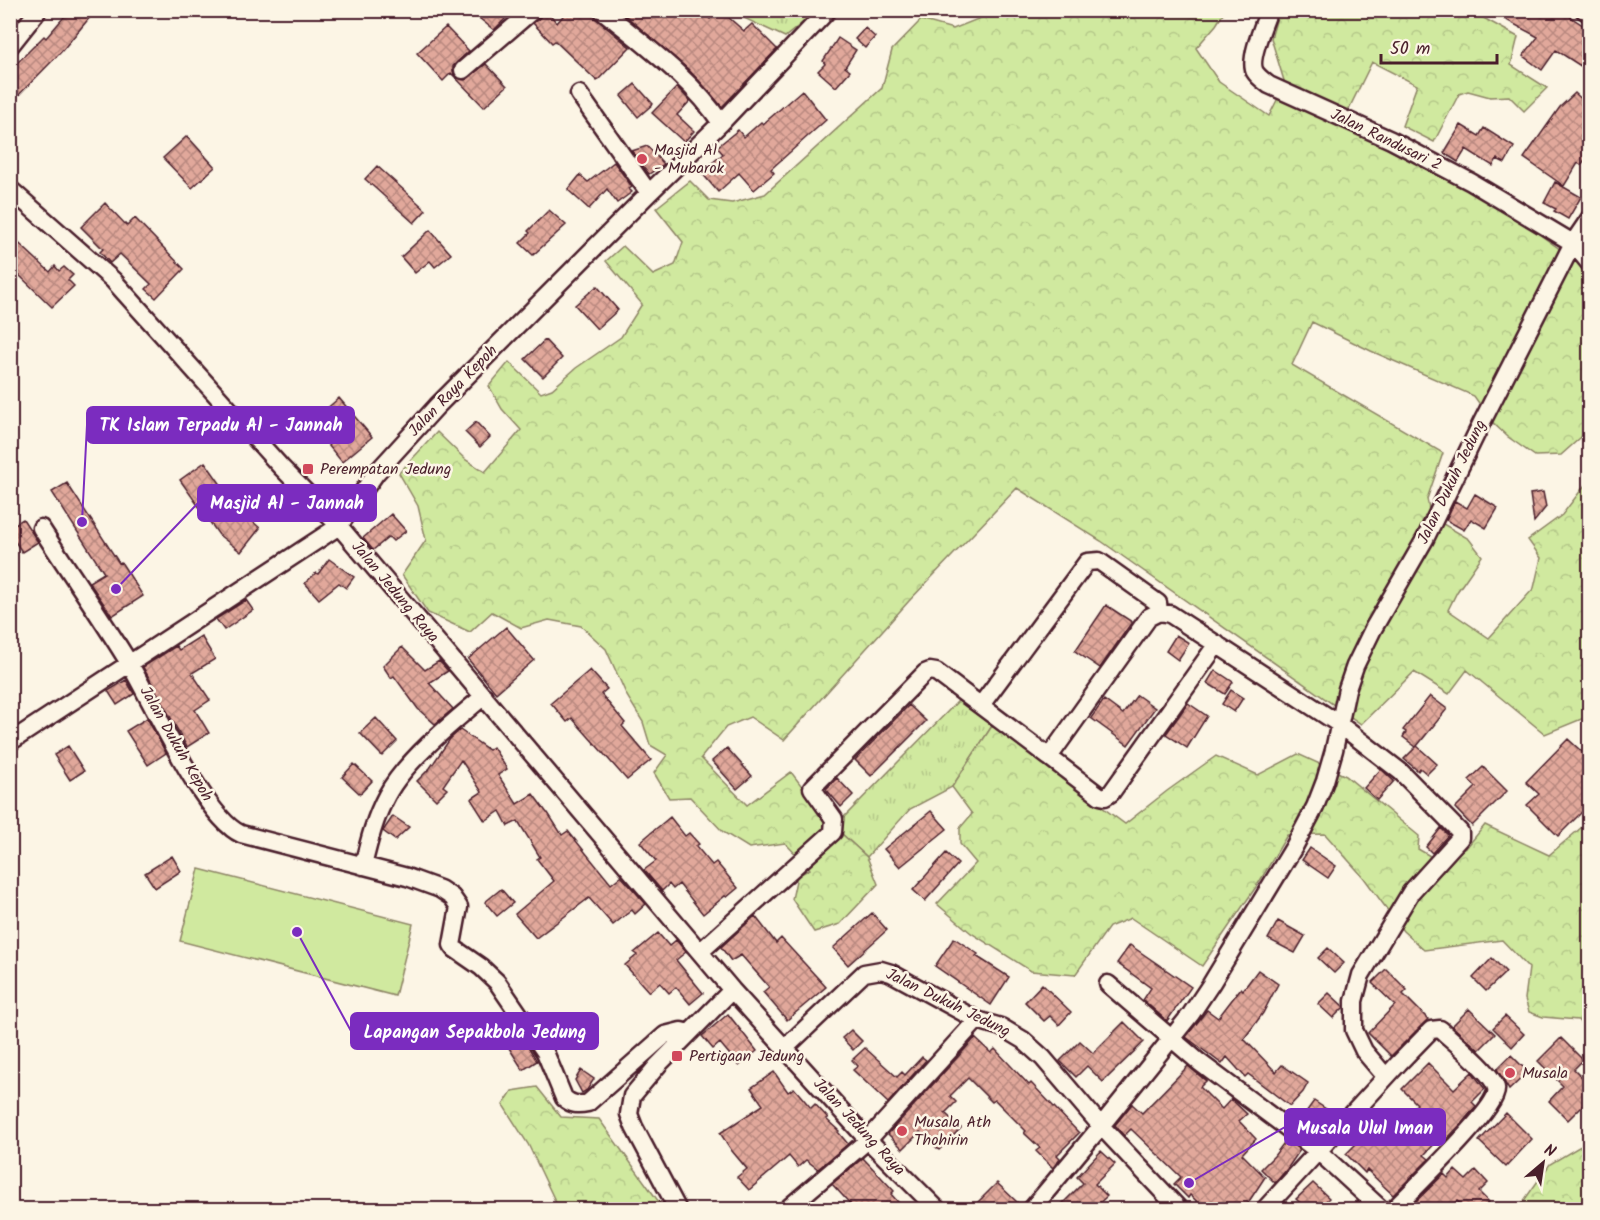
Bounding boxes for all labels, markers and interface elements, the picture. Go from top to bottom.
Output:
scale bar [1381,27,1496,65]
text: 50 m [1390,35,1430,64]
street label: Jalan Randusari 2 [1326,102,1446,178]
place label: Masjid Al - Mubarok [654,138,725,181]
marker: Masjid Al - Mubarok [635,152,649,166]
street label: Jalan Raya Kepoh [402,339,504,443]
callout: TK Islam Terpadu Al - Jannah [87,407,354,443]
text: TK Islam Terpadu Al - Jannah [99,412,343,441]
street label: Jalan Dukuh Jedung [1411,415,1493,549]
place label: Perempatan Jedung [320,457,451,482]
marker: Perempatan Jedung [301,462,315,476]
callout: Masjid Al - Jannah [198,485,376,521]
text: Masjid Al - Jannah [210,490,364,519]
street label: Jalan Jedung Raya [345,536,445,648]
street label: Jalan Dukuh Kepoh [133,682,219,806]
street label: Jalan Dukuh Jedung [881,962,1015,1044]
callout: Lapangan Sepakbola Jedung [351,1013,598,1049]
text: Lapangan Sepakbola Jedung [364,1019,586,1048]
place label: Pertigaan Jedung [689,1044,804,1069]
marker: Pertigaan Jedung [670,1049,684,1063]
place label: Musala [1522,1061,1568,1086]
marker: Musala [1503,1066,1517,1080]
street label: Jalan Jedung Raya [807,1072,911,1182]
callout: Musala Ulul Iman [1285,1109,1445,1145]
place label: Musala Ath Thohirin [914,1110,991,1153]
text: Musala Ulul Iman [1297,1115,1433,1144]
marker: Musala Ath Thohirin [895,1124,909,1138]
north arrow [1513,1133,1573,1193]
text: N [1539,1138,1560,1165]

